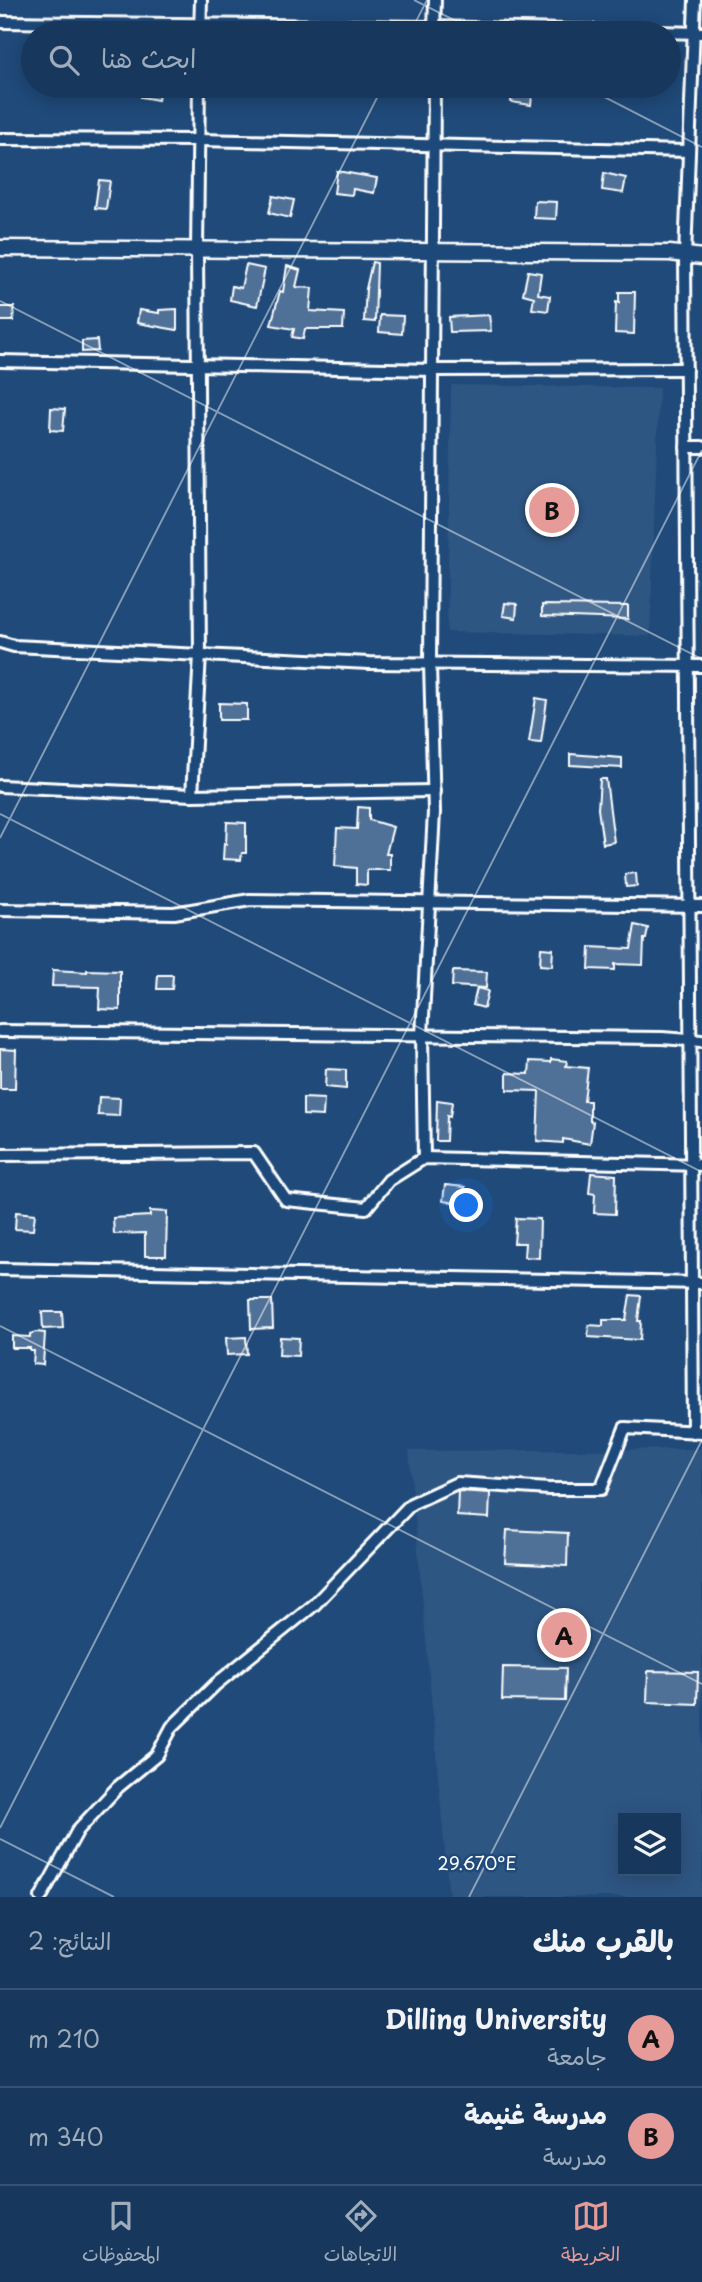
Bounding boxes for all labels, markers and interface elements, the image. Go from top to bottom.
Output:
search box [21,21,681,98]
text: ابحث هنا [101,38,196,77]
icon: search [45,41,83,79]
pin: B [529,484,575,536]
your location [449,1188,483,1222]
pin: A [541,1609,587,1661]
map controls [618,1813,681,1876]
button: layers [618,1813,681,1876]
text: 29.670°E [438,1849,516,1876]
text: بالقرب منك [533,1917,674,1962]
text: النتائج: 2 [28,1923,111,1958]
text: Dilling University [385,1999,607,2038]
text: 210 m [28,2021,100,2056]
text: A [642,2021,660,2056]
text: جامعة [547,2038,607,2073]
text: مدرسة غنيمة [464,2094,607,2133]
text: 340 m [28,2119,104,2154]
text: B [643,2119,659,2154]
text: مدرسة [543,2138,607,2173]
tab: المحفوظات [82,2197,160,2271]
tab: الاتجاهات [324,2197,397,2271]
tab: الخريطة [561,2197,620,2271]

